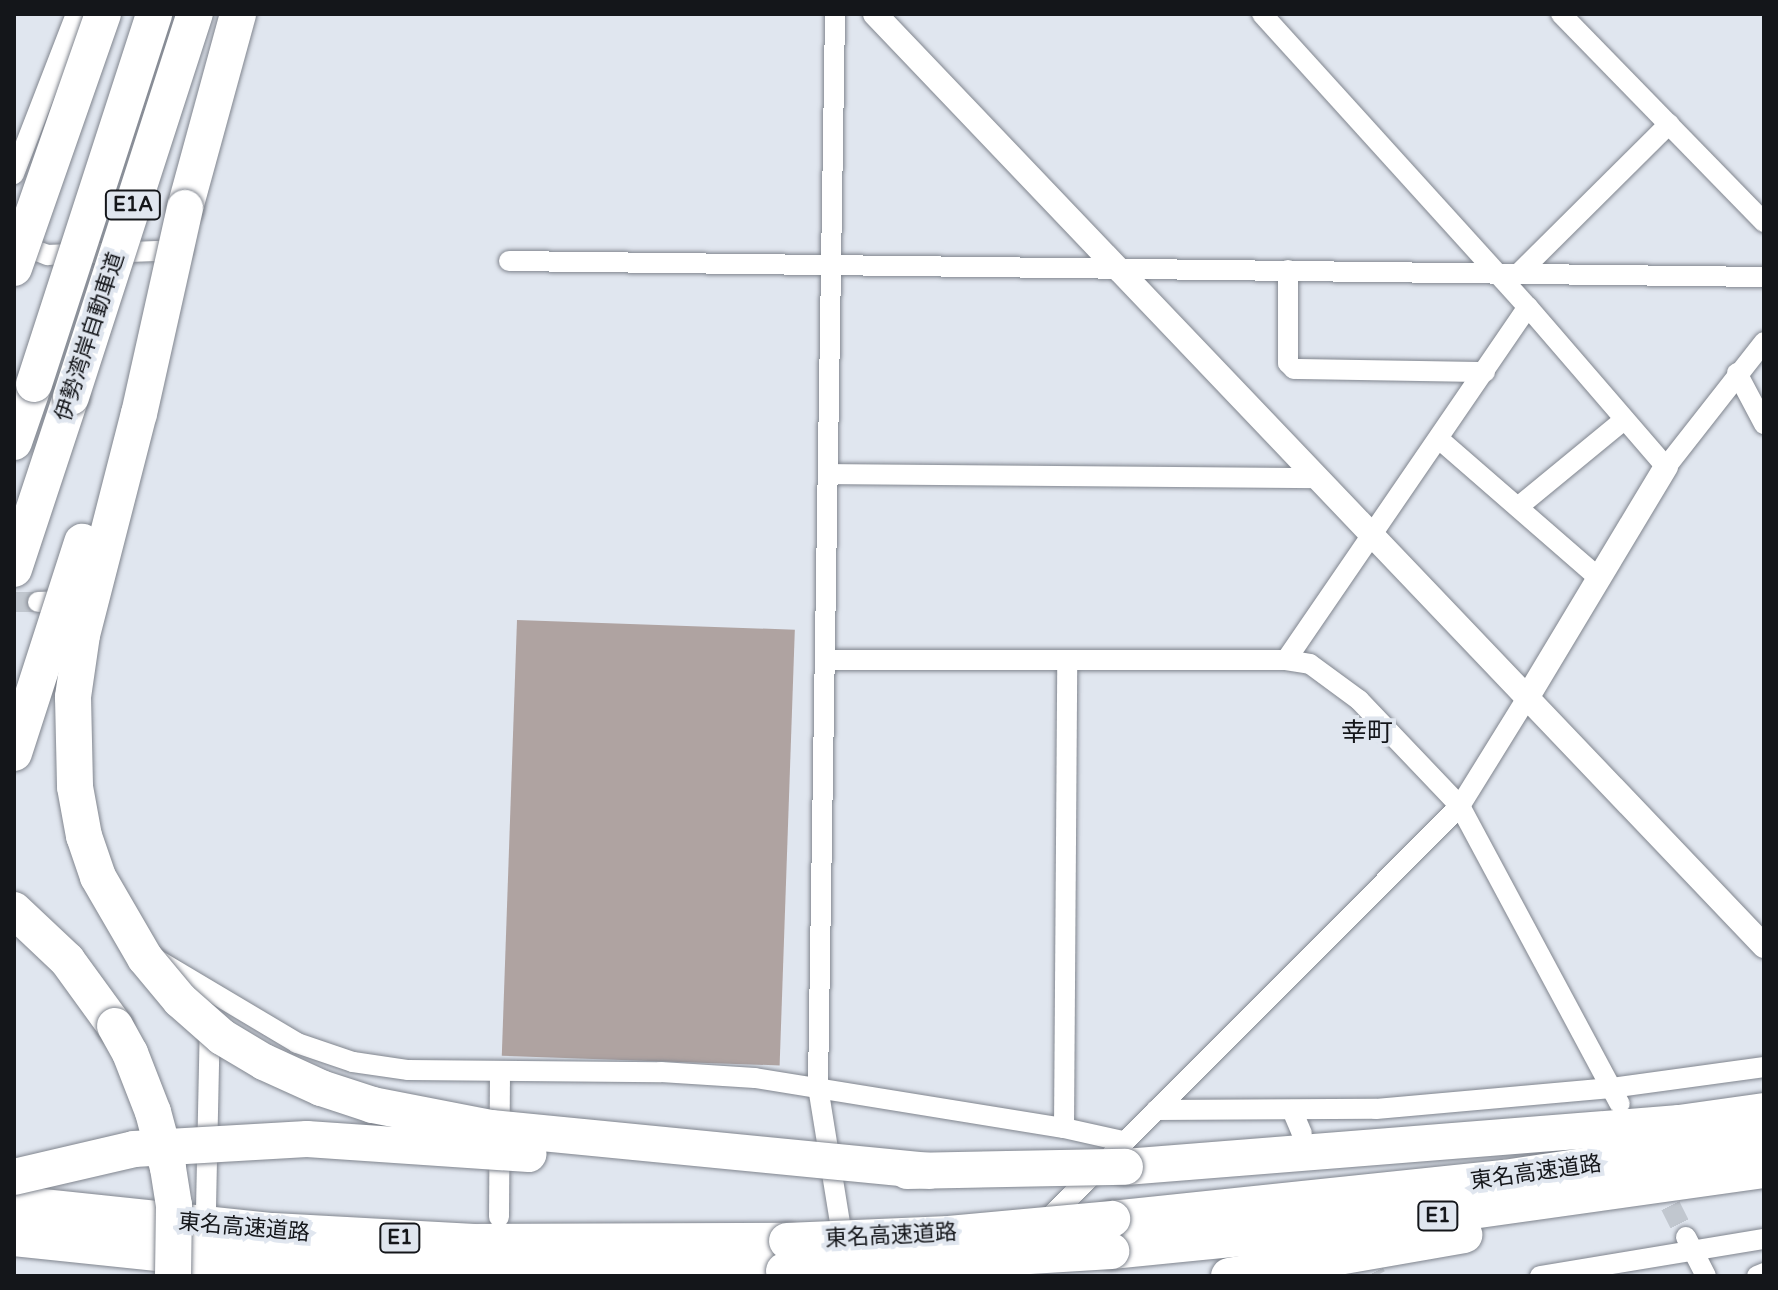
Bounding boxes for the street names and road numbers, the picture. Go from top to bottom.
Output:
road number: E1A [103,189,163,221]
street label: 伊勢湾岸自動車道 [50,249,130,425]
street label: 東名高速道路 [1469,1151,1603,1195]
road number: E1 [1416,1200,1460,1232]
street label: 東名高速道路 [177,1209,311,1247]
street label: 東名高速道路 [824,1219,958,1253]
road number: E1 [378,1222,422,1254]

